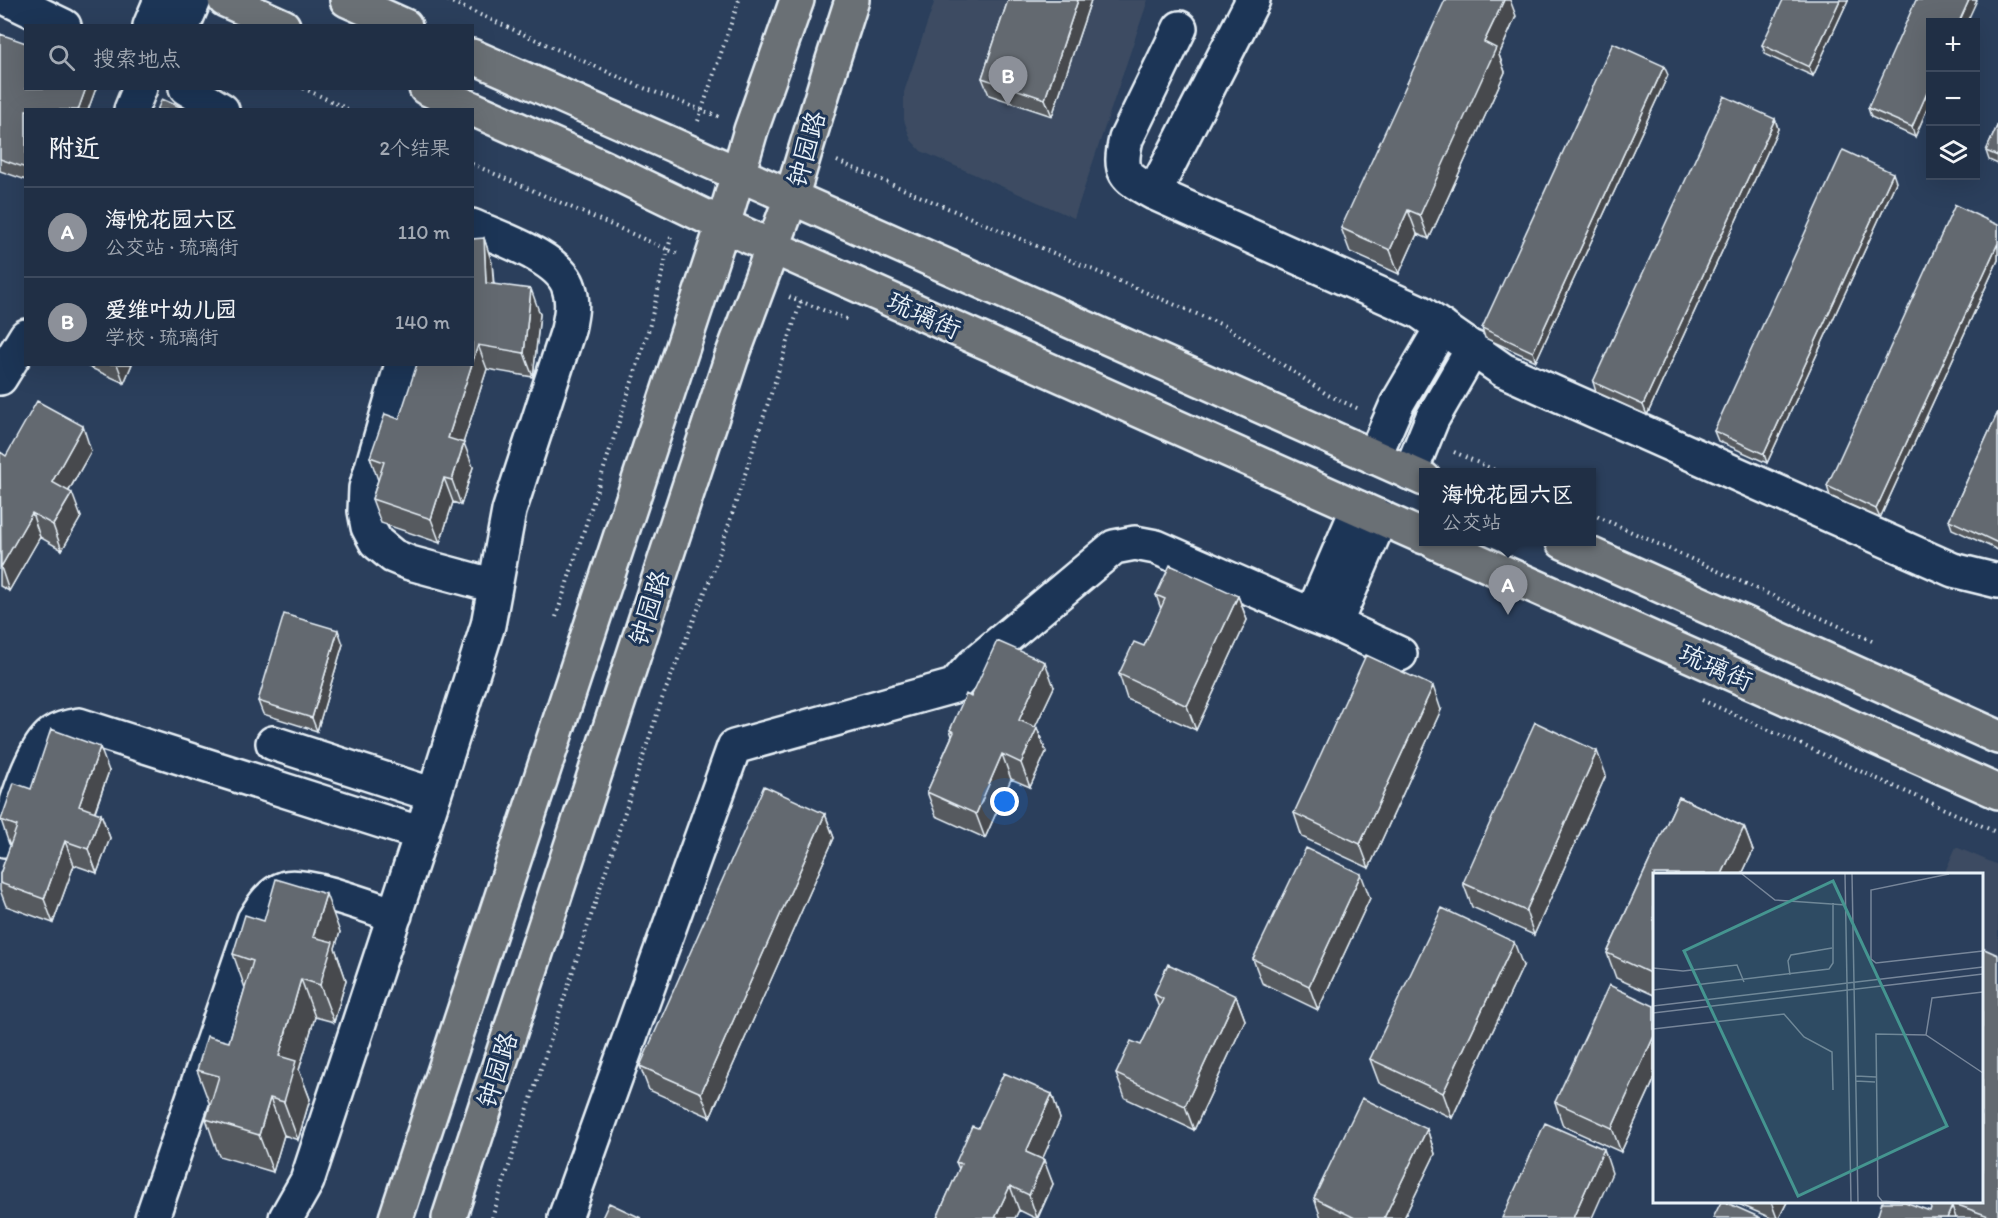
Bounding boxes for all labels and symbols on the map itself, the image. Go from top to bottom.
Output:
pin: B [988,57,1028,106]
street label: 钟园路 [780,107,832,191]
street label: 琉璃街 [882,285,966,345]
street label: 钟园路 [622,566,676,650]
pin: A [1488,566,1528,615]
street label: 琉璃街 [1674,637,1758,697]
your location [990,787,1019,816]
inset map [1653,873,1983,1203]
street label: 钟园路 [470,1028,524,1112]

